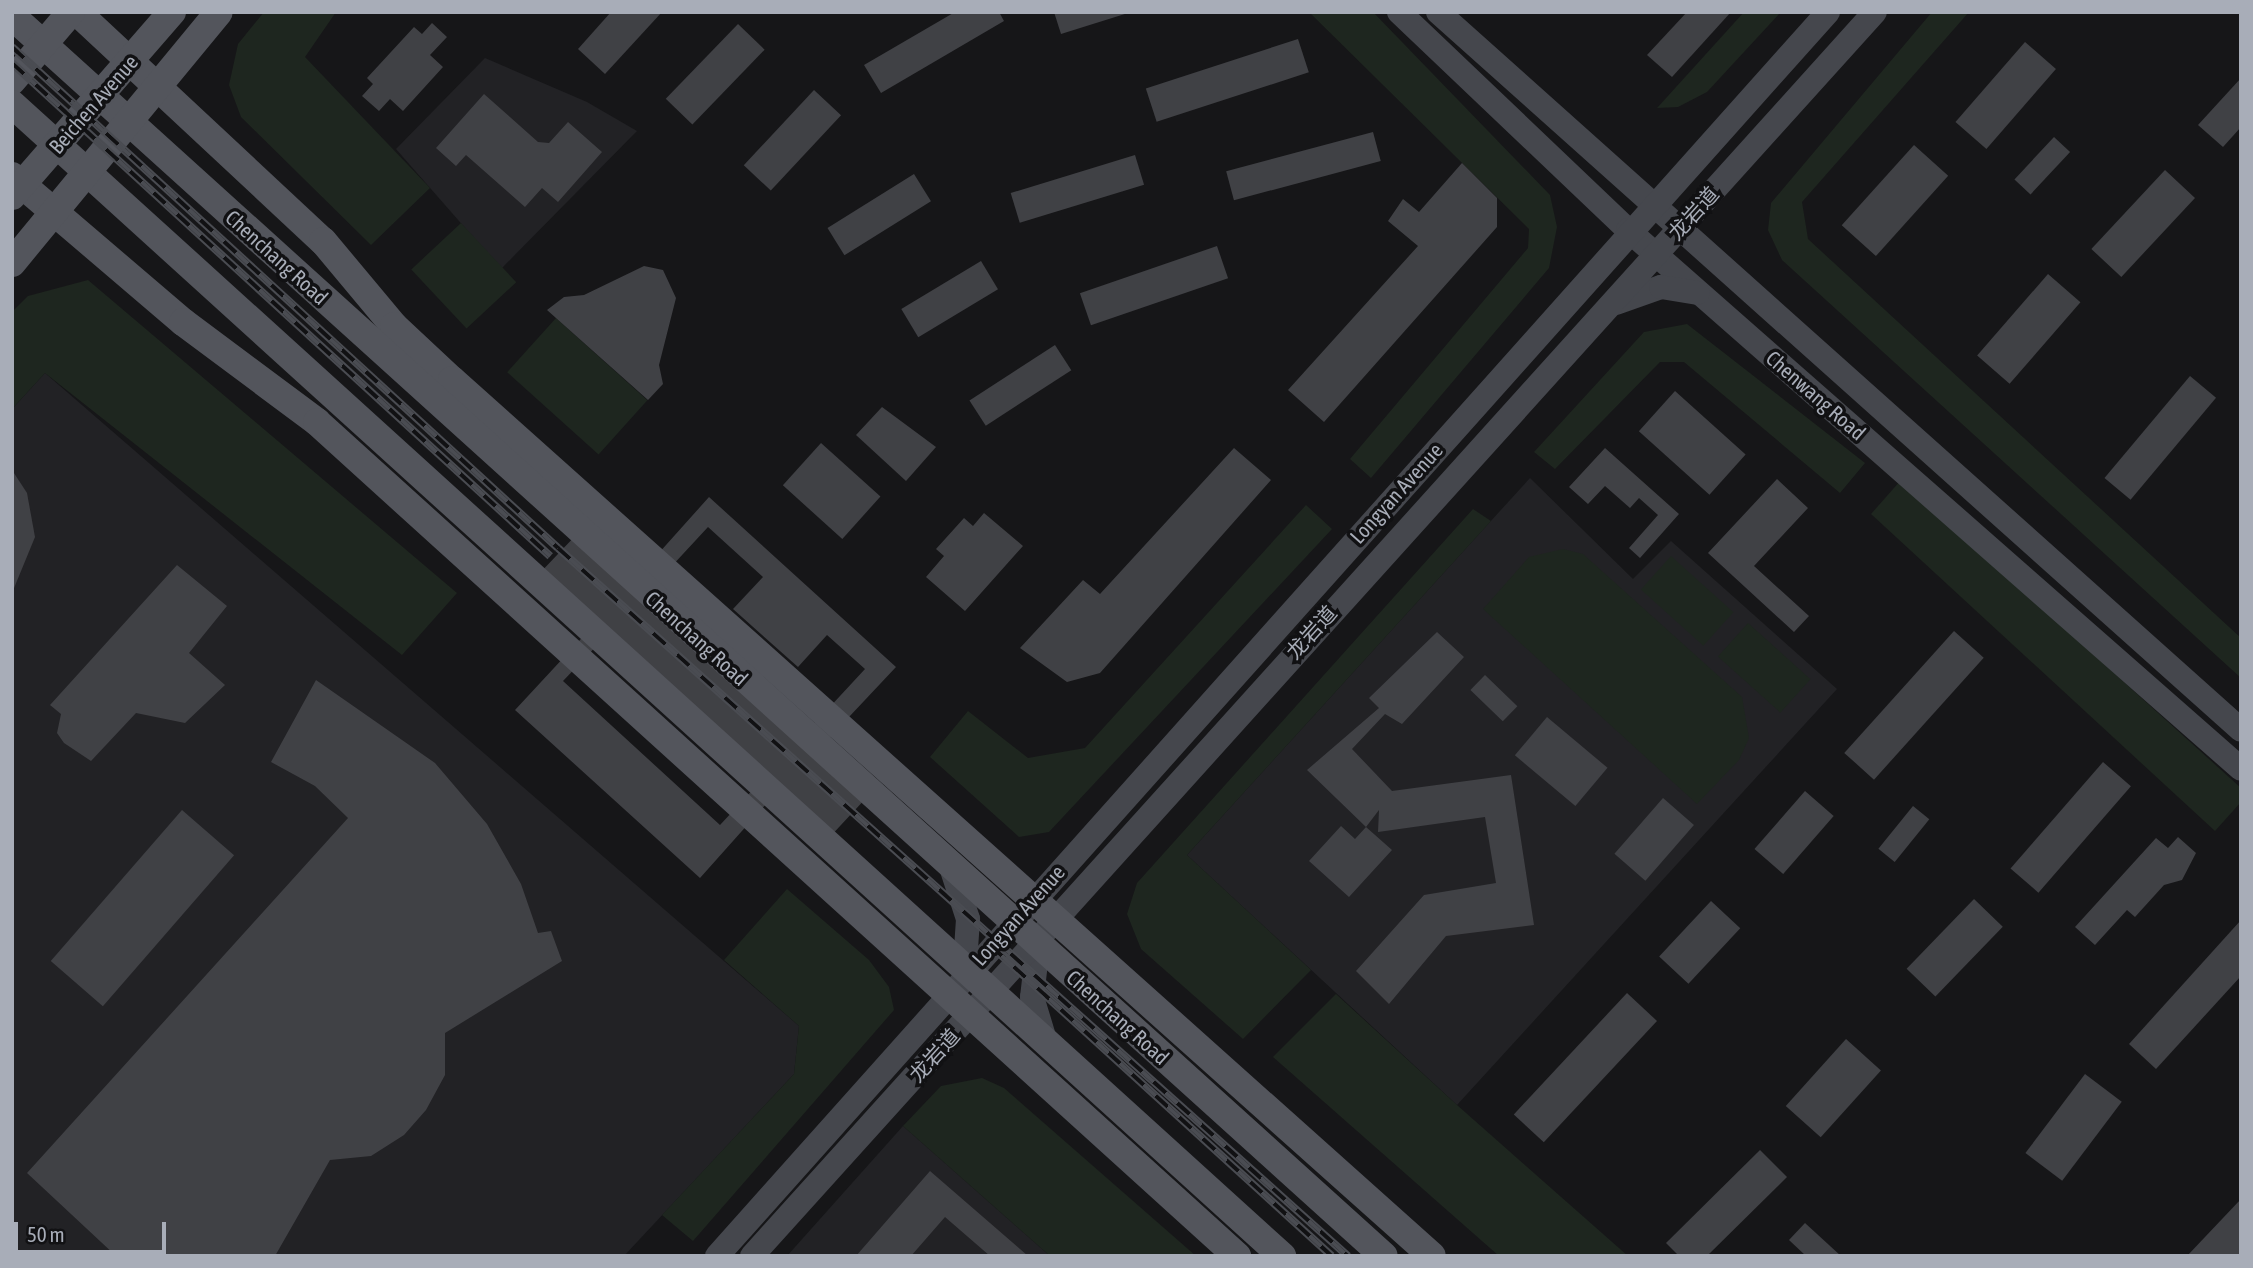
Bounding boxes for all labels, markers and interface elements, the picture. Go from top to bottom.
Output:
street label: Beichen Avenue [43,49,143,159]
street label: 龙岩道 [1663,181,1723,245]
street label: Chenchang Road [221,204,333,310]
street label: Chenwang Road [1761,345,1871,445]
street label: Longyan Avenue [1344,438,1448,548]
street label: Chenchang Road [641,585,753,691]
street label: 龙岩道 [1281,600,1341,664]
street label: Longyan Avenue [966,860,1070,970]
street label: Chenchang Road [1062,964,1174,1070]
street label: 龙岩道 [904,1023,964,1087]
scale bar [18,1208,170,1252]
text: 50 m [27,1222,65,1246]

